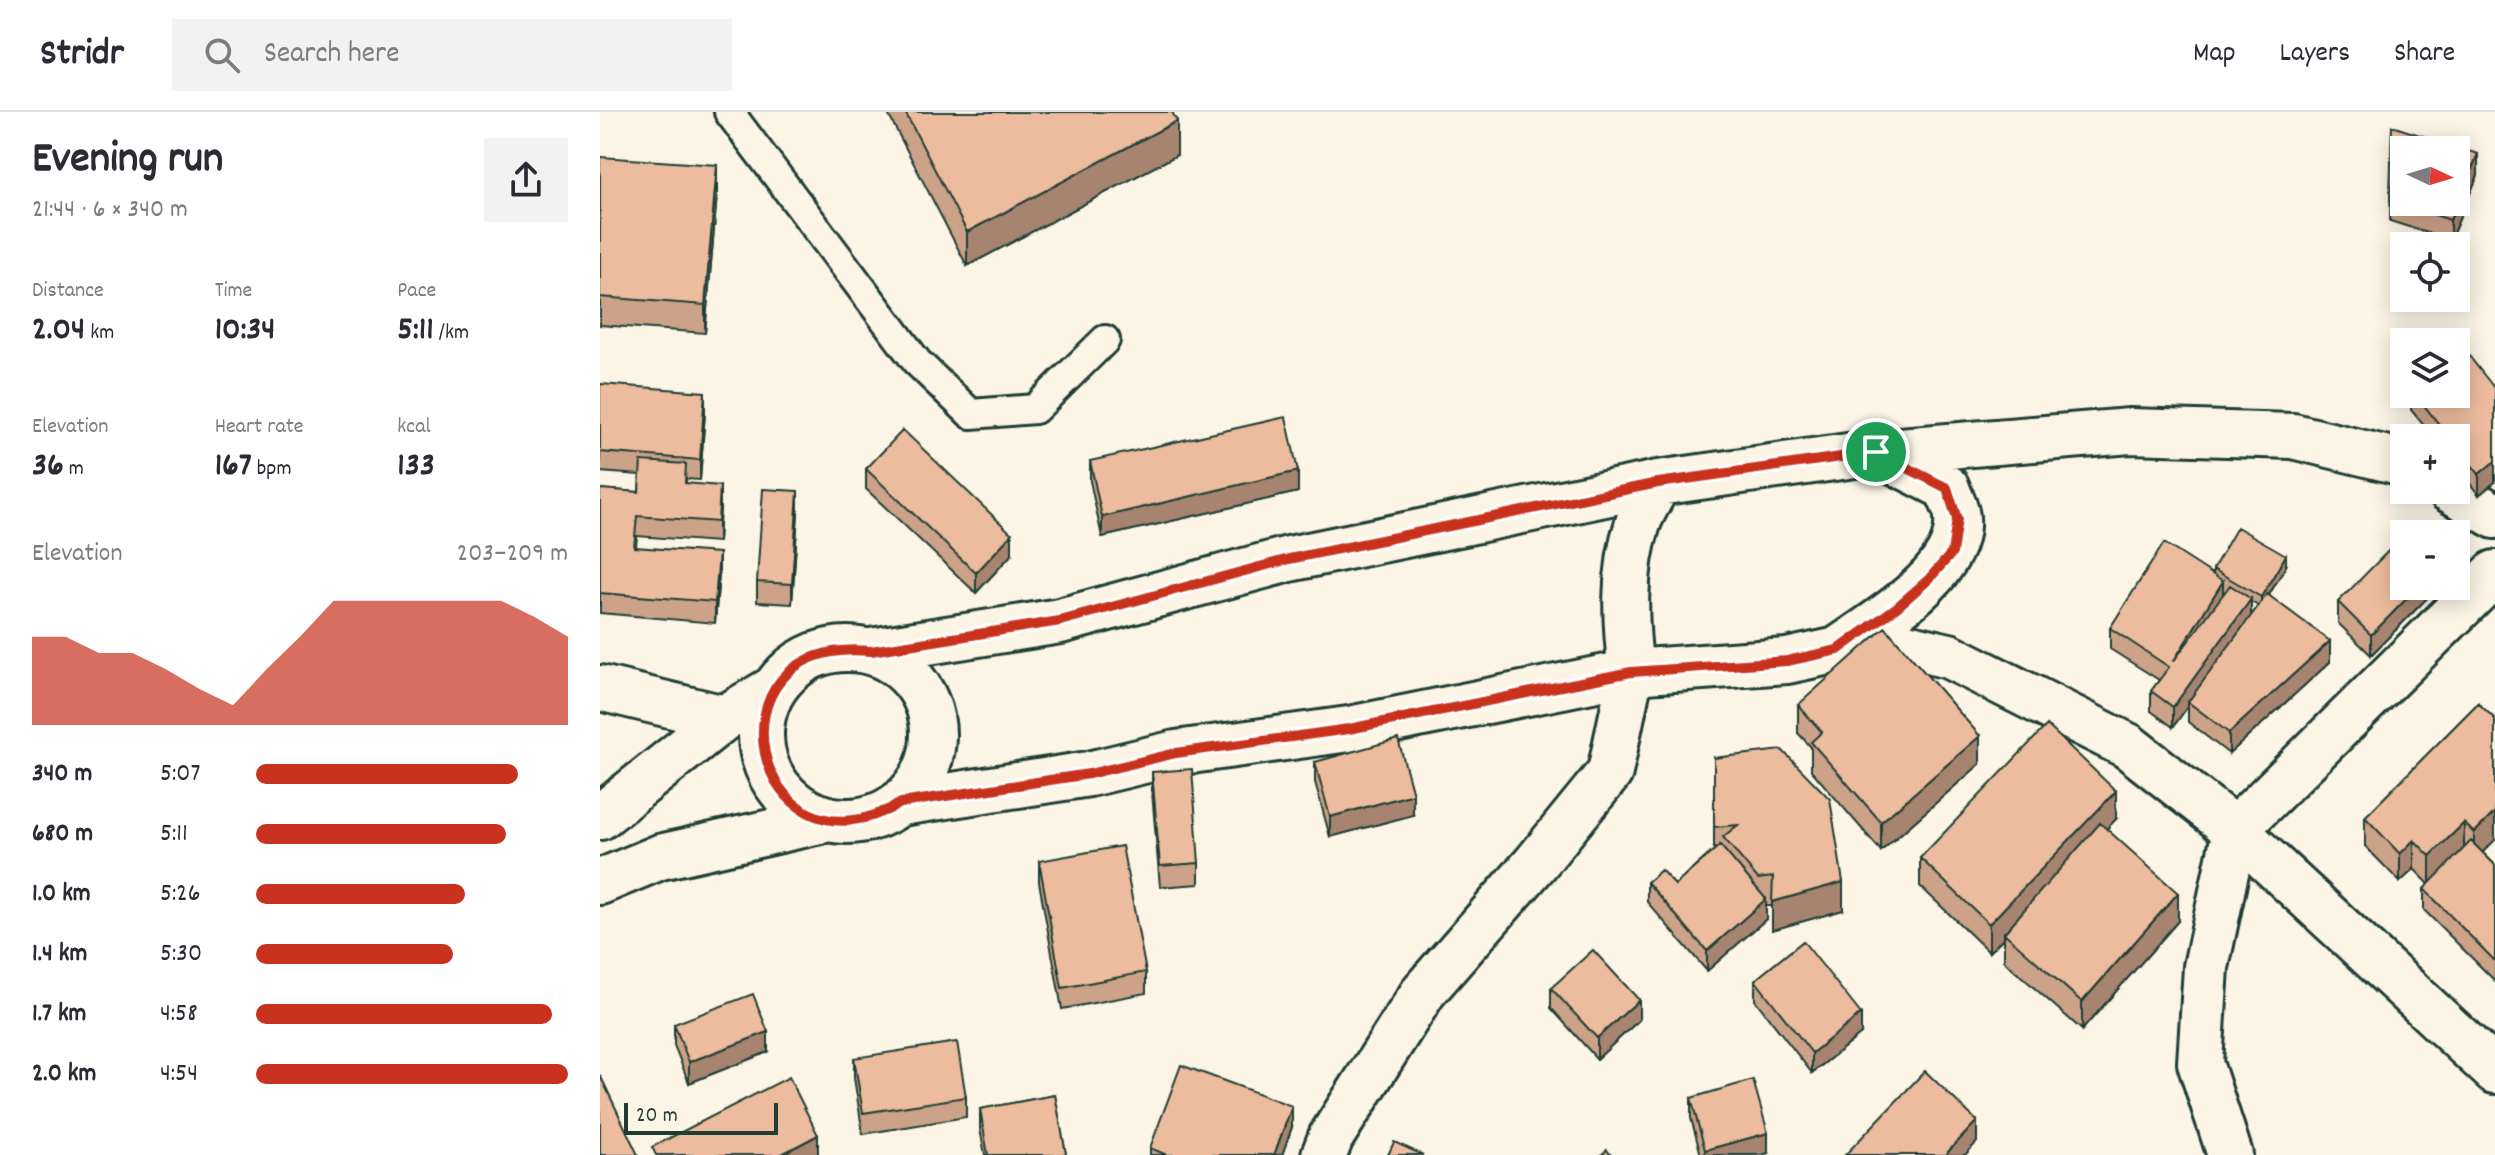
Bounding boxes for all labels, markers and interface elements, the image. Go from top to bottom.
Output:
search box [172,19,732,91]
text: Stridr [40,28,124,83]
icon: search [200,33,244,77]
text: Search here [264,34,399,77]
text: Map [2193,35,2236,75]
text: Layers [2280,35,2350,75]
text: Share [2394,35,2455,75]
text: Evening run [32,130,223,193]
north arrow [2390,136,2470,216]
map controls [2390,136,2470,600]
button: share [484,138,568,222]
text: 21:44 · 6 × 340 m [32,192,188,229]
button: locate [2390,232,2470,312]
text: Distance [32,276,104,307]
text: Time [215,276,252,307]
text: Pace [397,276,436,307]
text: 2.04 [32,307,85,356]
text: 10:34 [215,307,275,356]
text: 5:11 [397,307,434,356]
text: km [85,318,114,349]
text: /km [434,318,469,349]
button: layers [2390,328,2470,408]
text: Elevation [32,412,109,443]
text: Heart rate [215,412,304,443]
text: kcal [397,412,431,443]
pin [1842,418,1910,486]
button: + [2390,424,2470,504]
icon: arrive [1854,430,1898,474]
text: 36 [32,443,64,492]
text: 167 [215,443,252,492]
text: 133 [397,443,435,492]
text: m [64,454,84,485]
text: bpm [252,454,292,485]
button: − [2390,520,2470,600]
text: Elevation [32,536,122,573]
text: 203–209 m [457,536,568,573]
text: 340 m [32,756,92,793]
text: 5:07 [160,756,200,793]
text: 680 m [32,816,93,853]
text: 5:11 [160,816,188,853]
text: 1.0 km [32,876,91,913]
text: 5:26 [160,876,200,913]
text: 1.4 km [32,936,87,973]
text: 5:30 [160,936,202,973]
text: 1.7 km [32,996,86,1033]
text: 4:58 [160,996,198,1033]
text: 2.0 km [32,1056,96,1093]
text: 4:54 [160,1056,198,1093]
scale bar [624,1099,778,1135]
text: 20 m [636,1101,678,1132]

